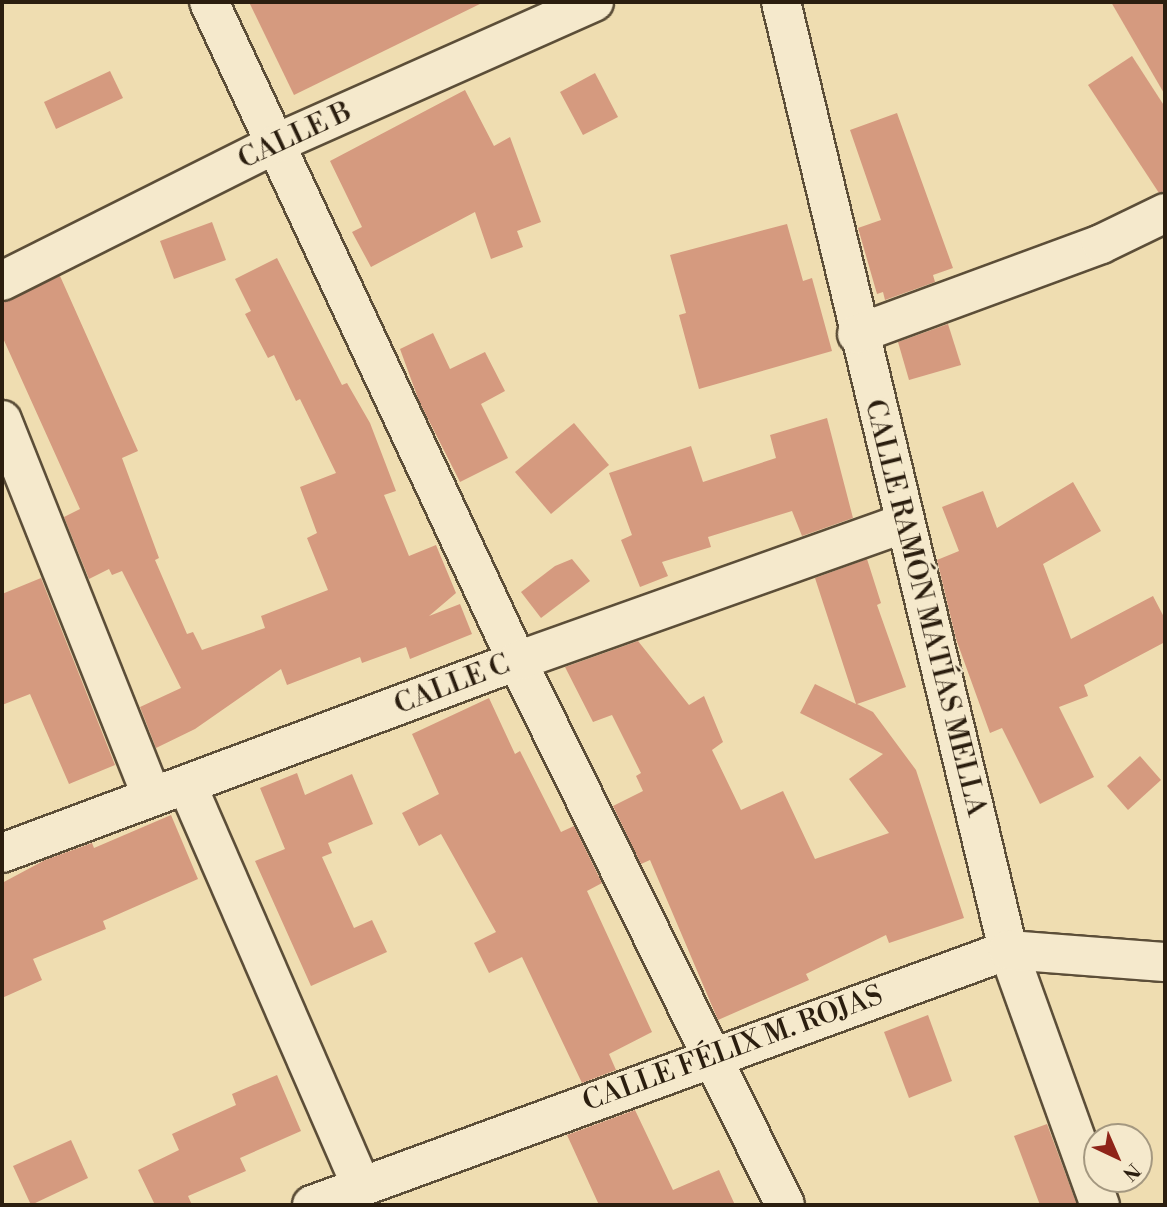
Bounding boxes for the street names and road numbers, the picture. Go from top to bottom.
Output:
street label: CALLE B [233,95,357,177]
street label: CALLE RAMÓN MATÍAS MELLA [857,396,993,820]
street label: CALLE C [390,648,514,722]
street label: CALLE FÉLIX M. ROJAS [578,979,888,1119]

